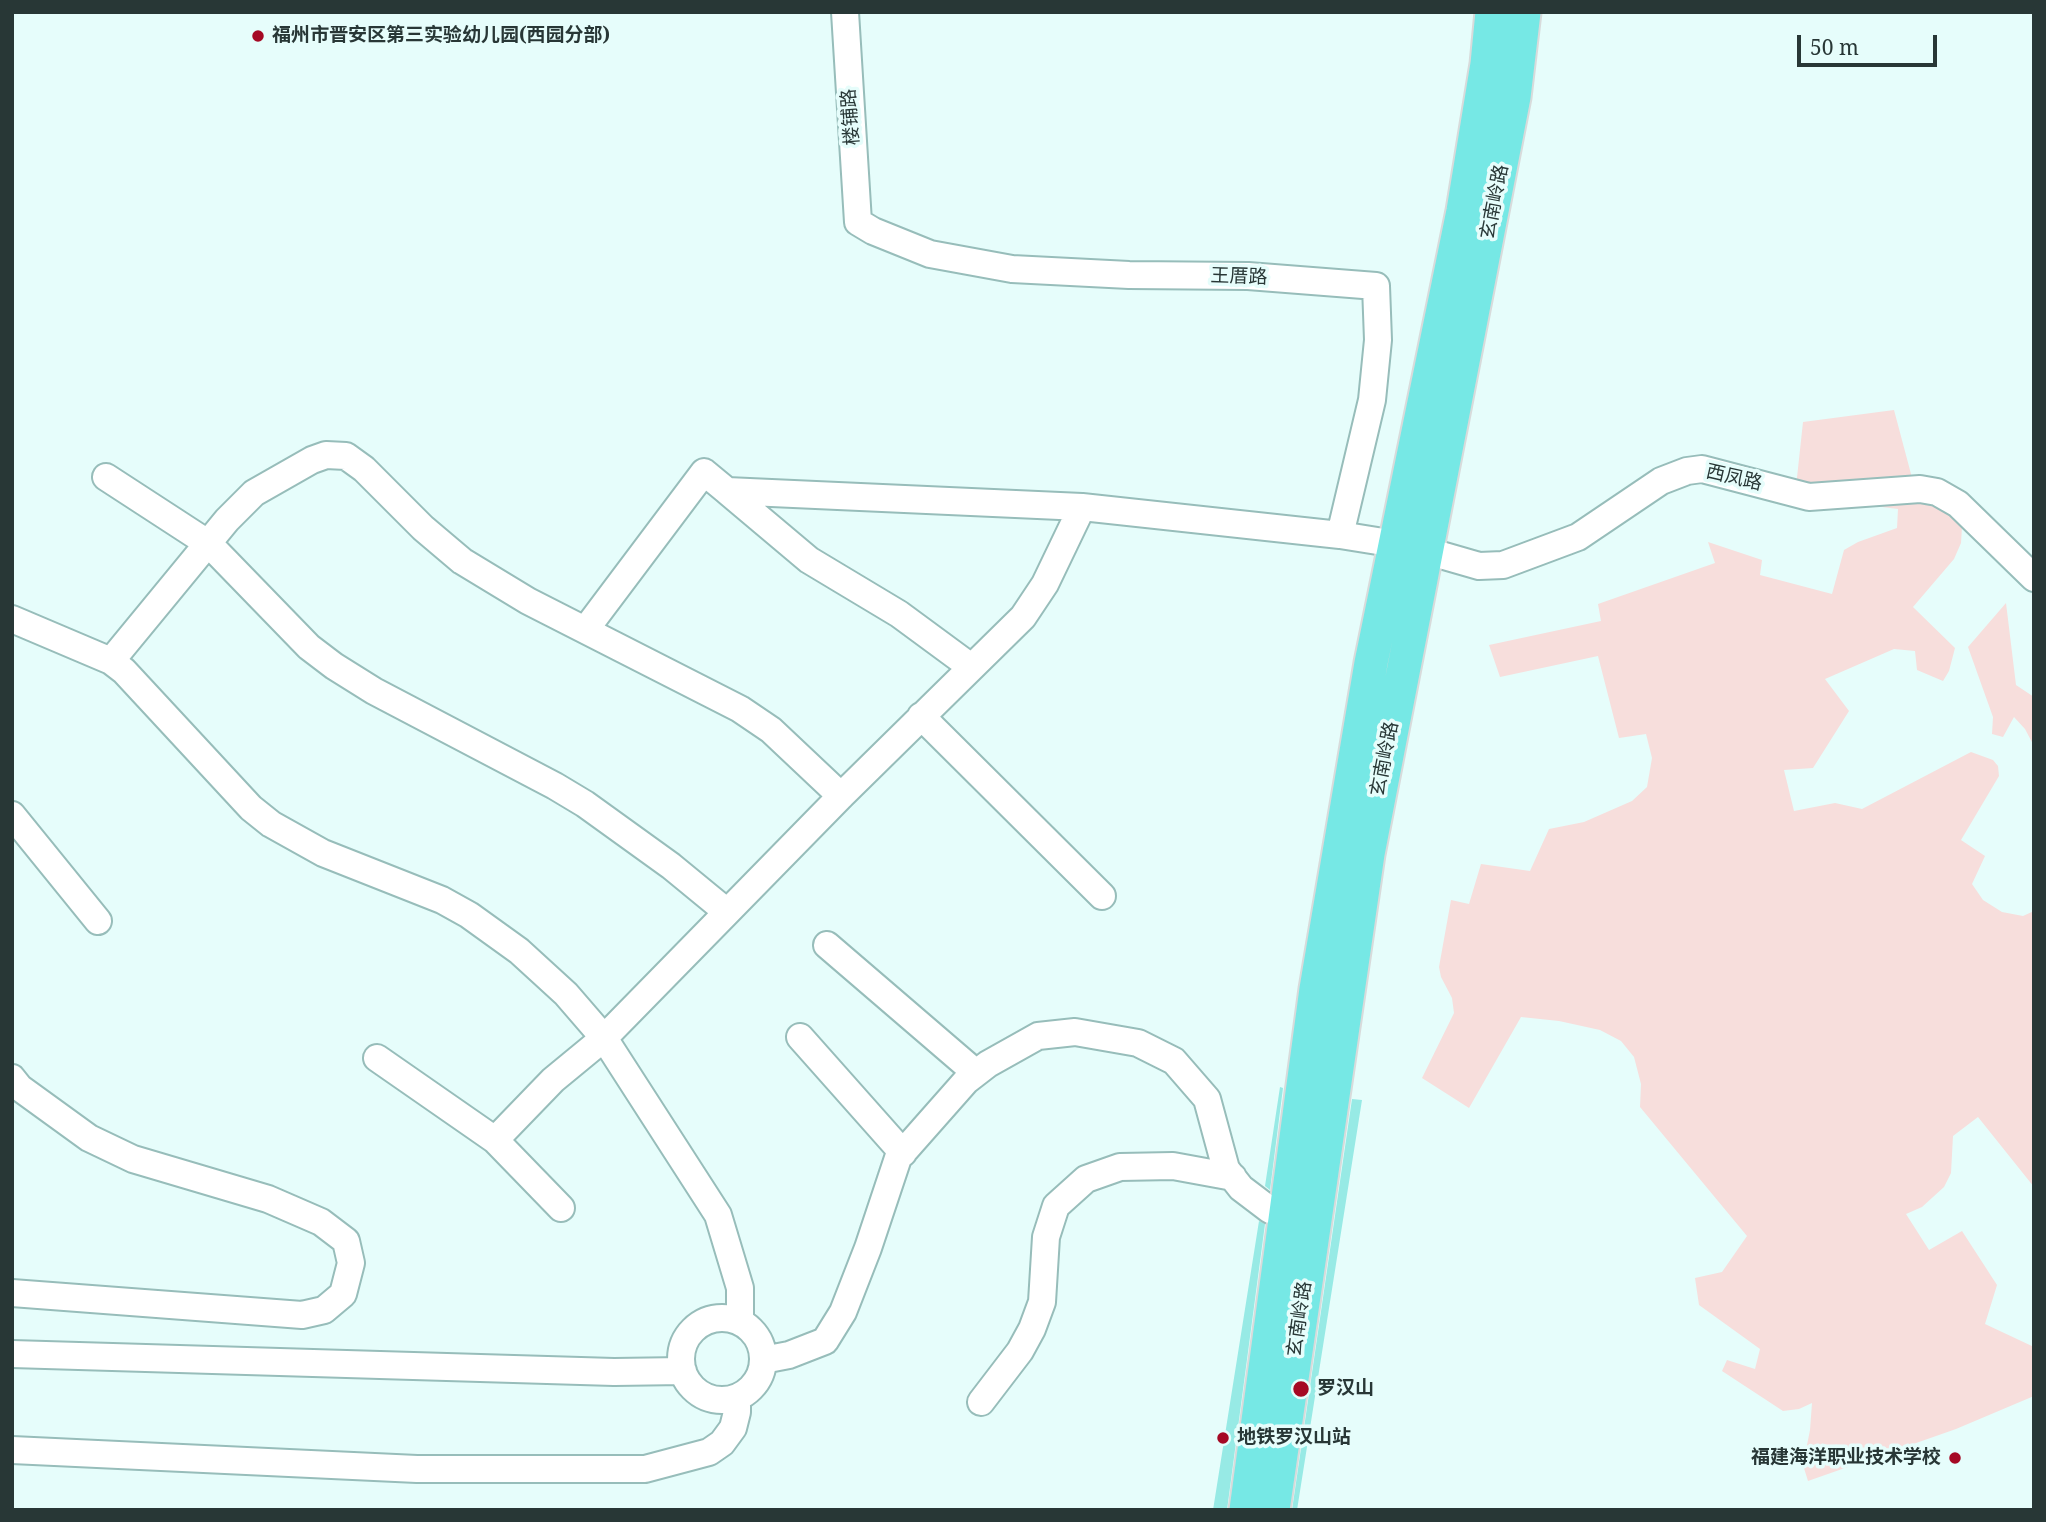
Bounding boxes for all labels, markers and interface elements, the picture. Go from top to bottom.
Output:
scale bar [1801,21,1941,65]
place label: 福州市晋安区第三实验幼儿园(西园分部) [272,25,610,47]
marker: 福州市晋安区第三实验幼儿园(西园分部) [250,28,266,44]
text: 50 m [1810,33,1859,61]
street label: 楼铺路 [838,88,864,146]
street label: 玄南岭路 [1477,163,1513,241]
street label: 王厝路 [1210,265,1268,289]
street label: 西凤路 [1704,460,1764,496]
street label: 玄南岭路 [1367,720,1403,798]
street label: 玄南岭路 [1283,1280,1317,1358]
place label: 罗汉山 [1317,1378,1374,1400]
marker: 罗汉山 [1291,1379,1311,1399]
place label: 地铁罗汉山站 [1237,1427,1351,1449]
marker: 地铁罗汉山站 [1215,1430,1231,1446]
place label: 福建海洋职业技术学校 [1751,1447,1941,1469]
marker: 福建海洋职业技术学校 [1947,1450,1963,1466]

